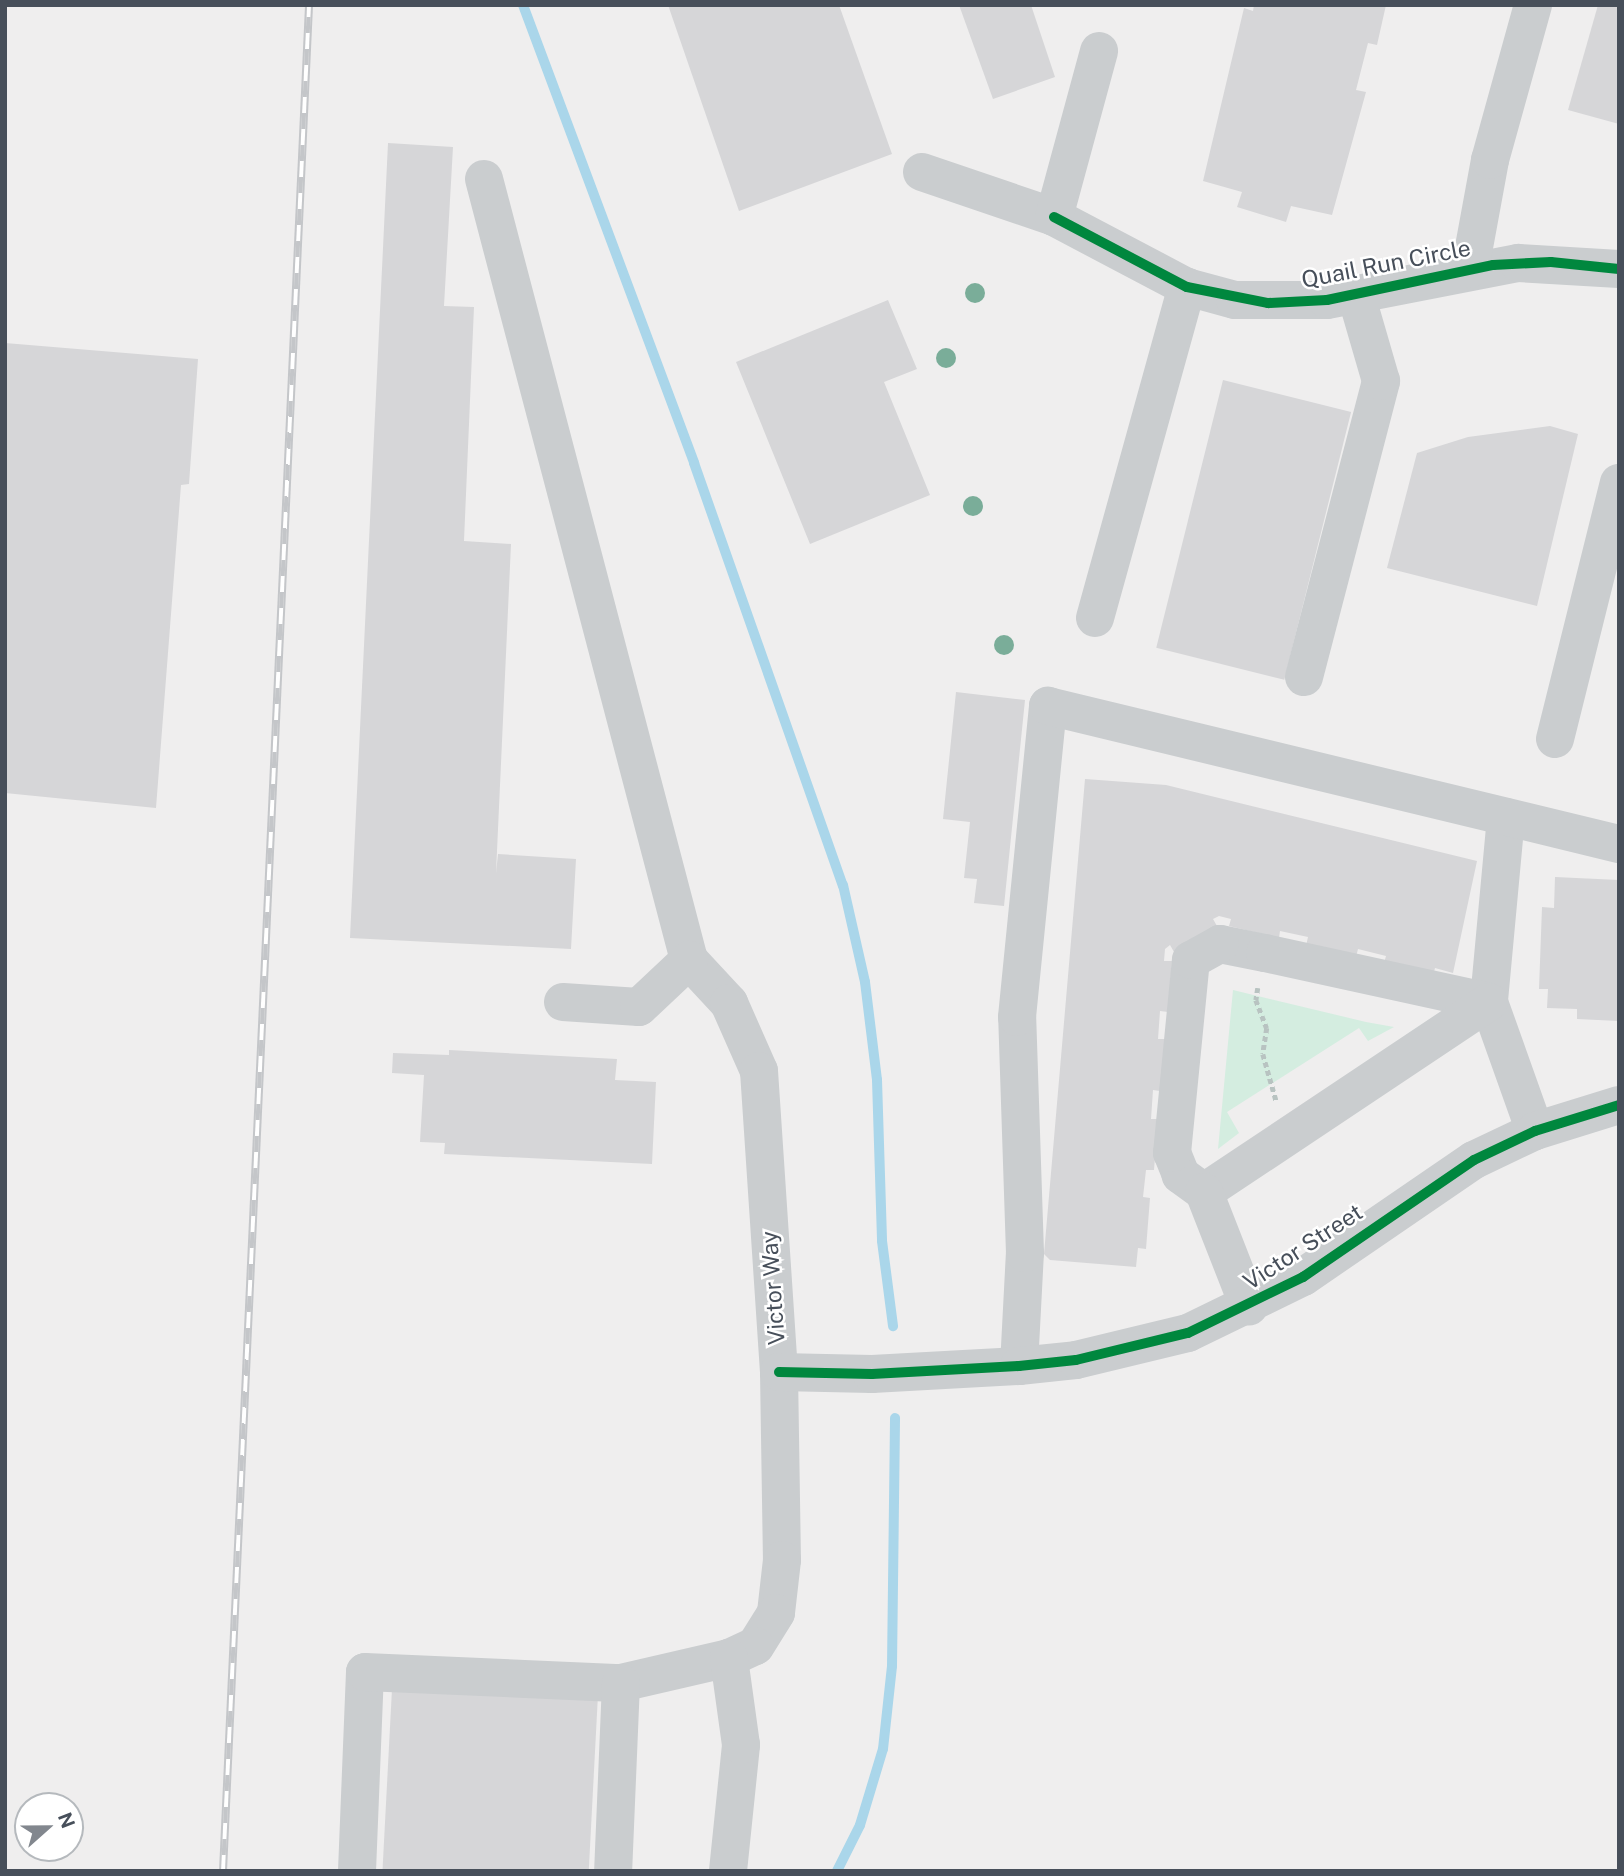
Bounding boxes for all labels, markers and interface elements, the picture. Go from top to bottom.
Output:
street label: Quail Run Circle [1299,234,1473,294]
street label: Victor Street [1238,1198,1368,1296]
street label: Victor Way [755,1230,791,1346]
north arrow [14,1792,84,1862]
text: N [54,1809,80,1831]

